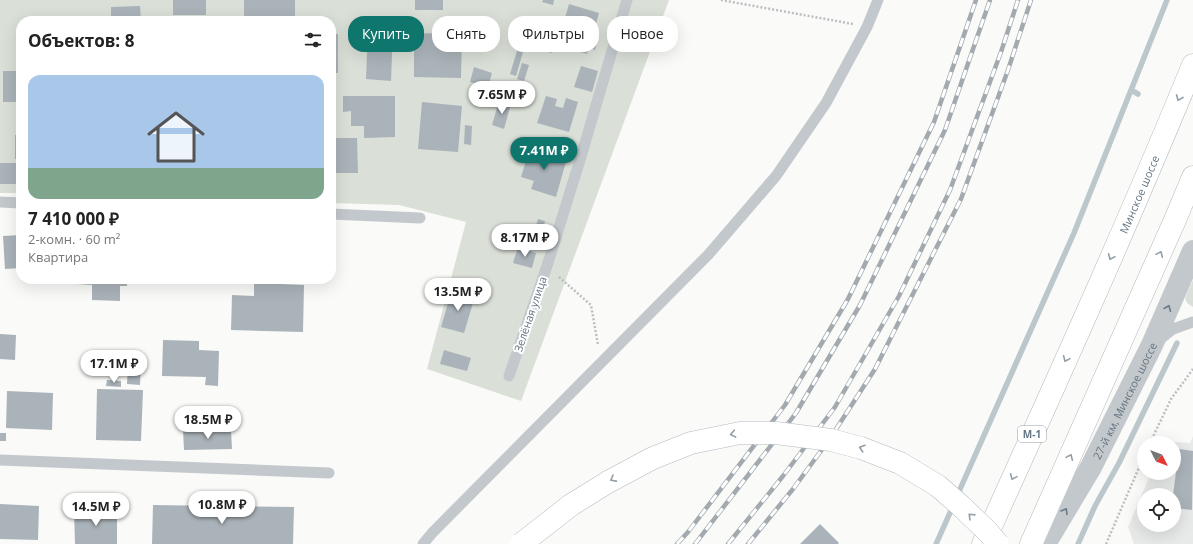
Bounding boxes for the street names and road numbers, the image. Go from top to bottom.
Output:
street label: Минское шоссе [1115,153,1162,235]
street label: Зелёная улица [510,274,550,354]
street label: 27-й км, Минское шоссе [1089,339,1160,462]
road number: М-1 [1018,426,1046,442]

